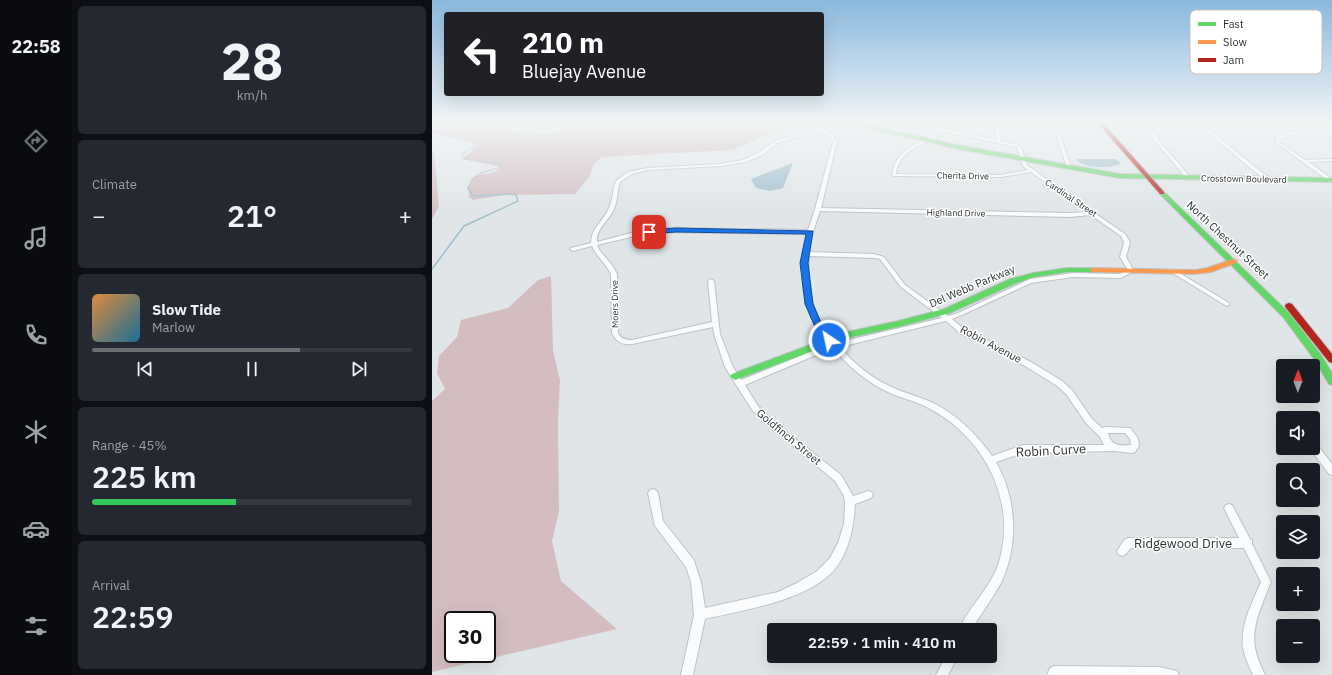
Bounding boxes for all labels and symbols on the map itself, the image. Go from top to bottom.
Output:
legend [1190,10,1322,74]
text: Fast [1223,17,1244,31]
text: Slow [1223,35,1247,49]
text: Jam [1223,53,1244,67]
street label: Cherita Drive [937,170,989,181]
street label: Crosstown Boulevard [1201,172,1287,185]
street label: Cardinal Street [1043,176,1099,219]
street label: North Chestnut Street [1184,198,1272,282]
street label: Highland Drive [926,206,986,219]
pin [632,215,666,249]
street label: Del Webb Parkway [927,261,1018,310]
street label: Moers Drive [609,280,620,328]
position arrow [808,319,850,361]
street label: Robin Avenue [958,322,1024,366]
north arrow [1276,359,1320,403]
street label: Goldfinch Street [754,406,824,468]
street label: Robin Curve [1015,440,1087,461]
street label: Ridgewood Drive [1134,535,1232,552]
speed limit sign: 30 [444,611,496,663]

